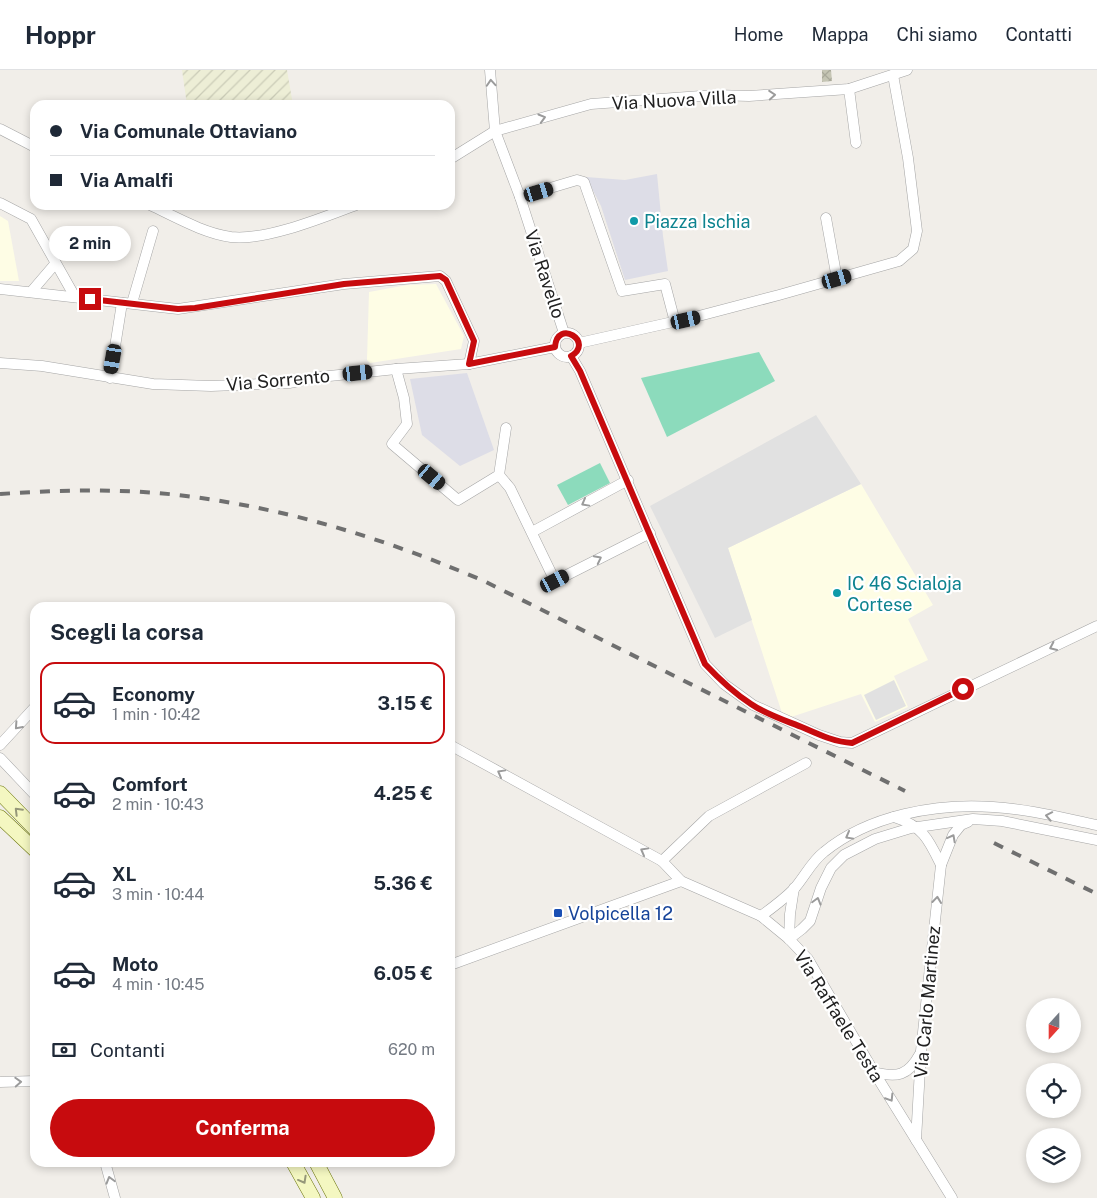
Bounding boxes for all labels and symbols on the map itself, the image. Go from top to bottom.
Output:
one-way arrow [486,79,497,87]
street label: Via Nuova Villa [611,86,737,114]
one-way arrow [768,89,776,100]
one-way arrow [537,113,546,124]
car [522,180,555,204]
place label: Piazza Ischia [644,211,750,232]
marker: Piazza Ischia [628,215,640,227]
callout: 2 min [49,226,131,262]
street label: Via Ravello [521,227,569,321]
car [820,268,853,290]
route end [79,288,101,310]
car [669,309,702,331]
car [103,343,122,375]
car [342,364,373,382]
street label: Via Sorrento [225,365,331,395]
car [415,462,448,492]
one-way arrow [581,497,590,507]
one-way arrow [593,555,602,565]
car [538,568,571,594]
place label: IC 46 Scialoja Cortese [847,573,962,615]
marker: IC 46 Scialoja Cortese [831,587,843,599]
one-way arrow [1049,640,1058,651]
route start [952,678,974,700]
one-way arrow [15,721,24,730]
one-way arrow [497,769,506,779]
one-way arrow [14,808,23,817]
one-way arrow [1045,811,1054,821]
one-way arrow [845,830,854,840]
one-way arrow [946,835,956,844]
one-way arrow [640,847,649,857]
one-way arrow [931,895,942,903]
one-way arrow [812,897,822,906]
place label: Volpicella 12 [568,903,673,924]
marker: Volpicella 12 [552,907,564,919]
street label: Via Carlo Martinez [910,925,944,1079]
street label: Via Raffaele Testa [790,946,888,1086]
north arrow [1026,998,1081,1052]
one-way arrow [14,1076,22,1087]
one-way arrow [883,1092,893,1101]
one-way arrow [297,1175,307,1184]
one-way arrow [106,1177,116,1185]

